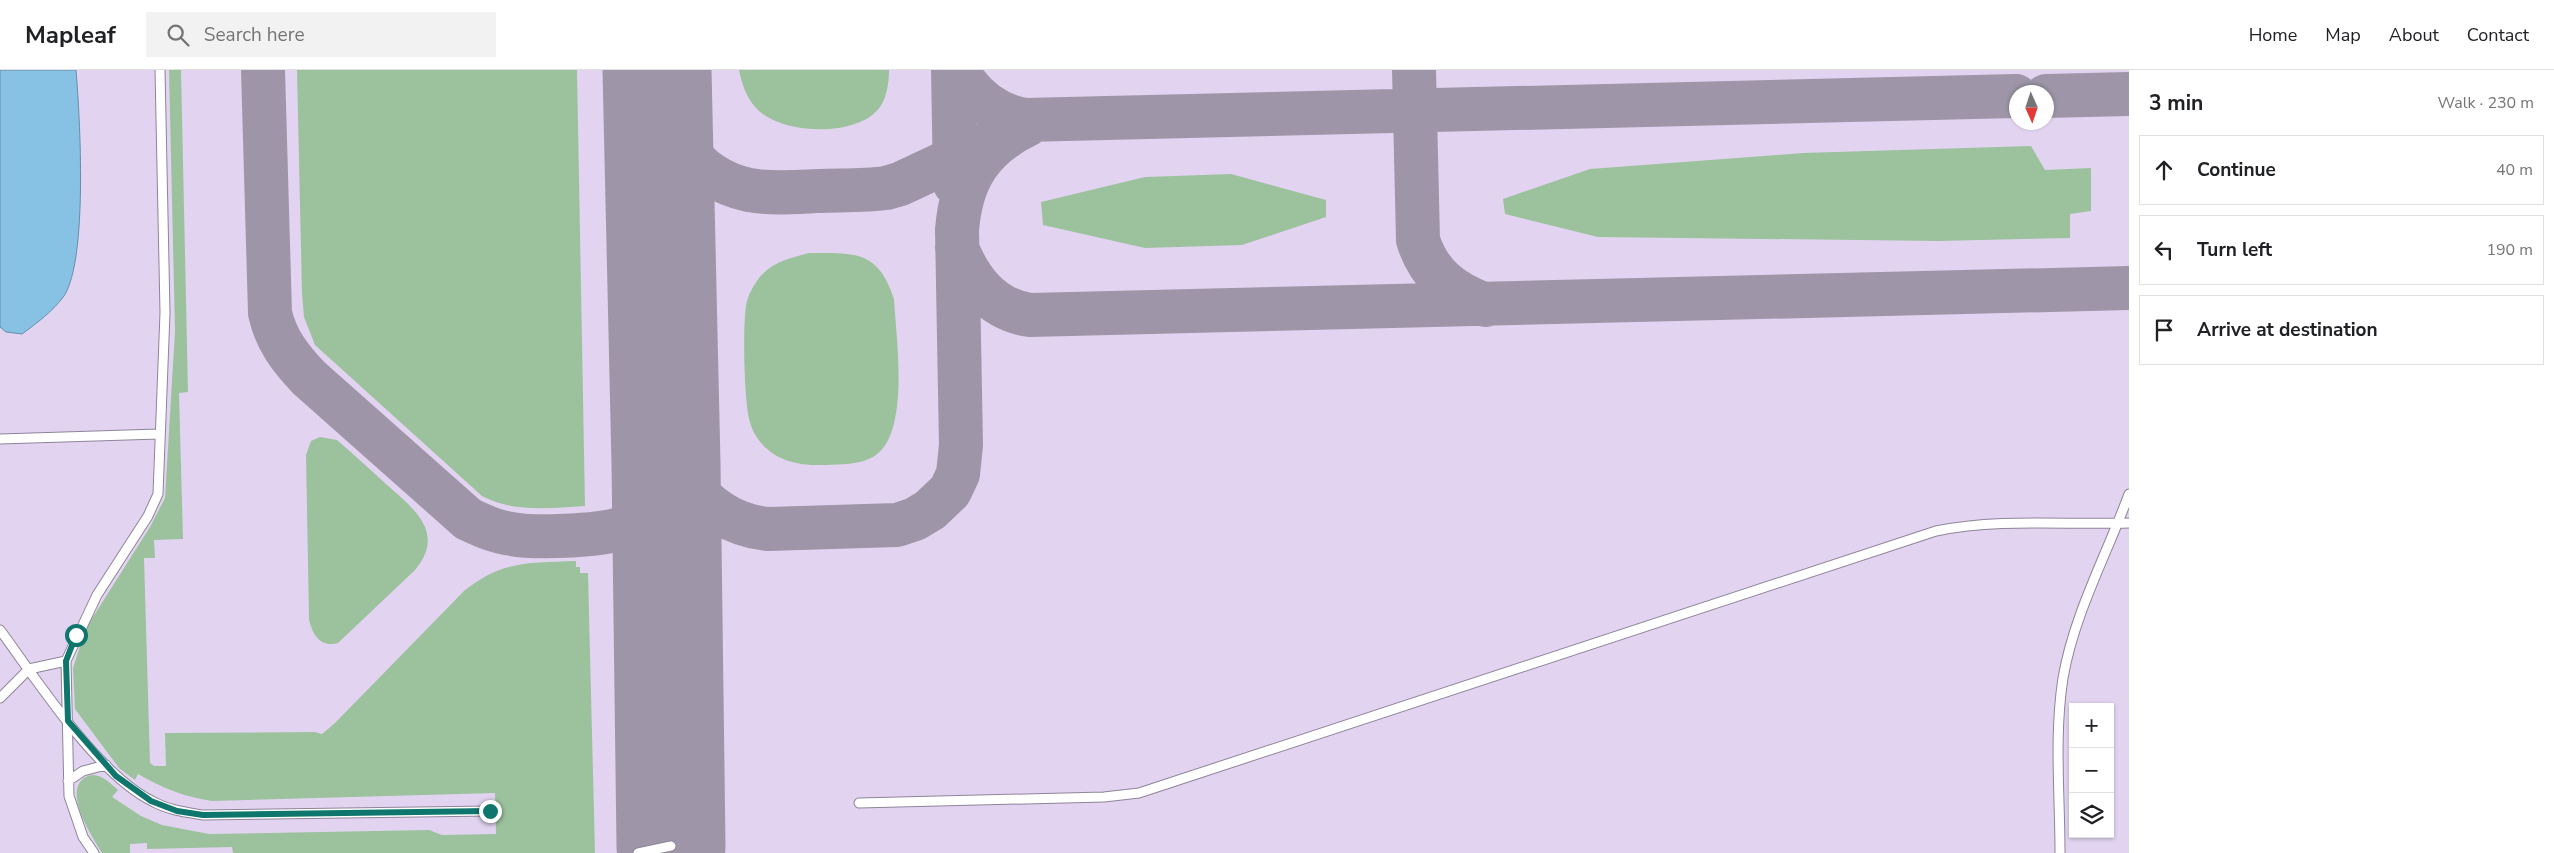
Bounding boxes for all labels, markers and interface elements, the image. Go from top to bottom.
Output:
search box [146,12,496,57]
text: Mapleaf [25,19,116,51]
icon: search [164,21,192,49]
text: Search here [204,22,305,48]
text: Home [2249,23,2297,47]
text: Map [2325,23,2361,47]
text: About [2389,23,2439,47]
text: Contact [2467,23,2529,47]
north arrow [2009,85,2054,130]
text: 3 min [2149,89,2203,117]
text: Walk · 230 m [2438,92,2534,114]
icon: ahead [2150,156,2178,184]
text: Continue [2197,157,2276,183]
text: 40 m [2496,159,2533,181]
icon: left [2150,236,2178,264]
text: Turn left [2197,237,2272,263]
text: 190 m [2486,239,2533,261]
icon: arrive [2150,316,2178,344]
text: Arrive at destination [2197,317,2378,343]
route start [65,624,88,647]
map controls [2069,703,2114,838]
button: + [2069,703,2114,748]
button: − [2069,748,2114,793]
button: layers [2069,793,2114,838]
route end [479,800,502,823]

